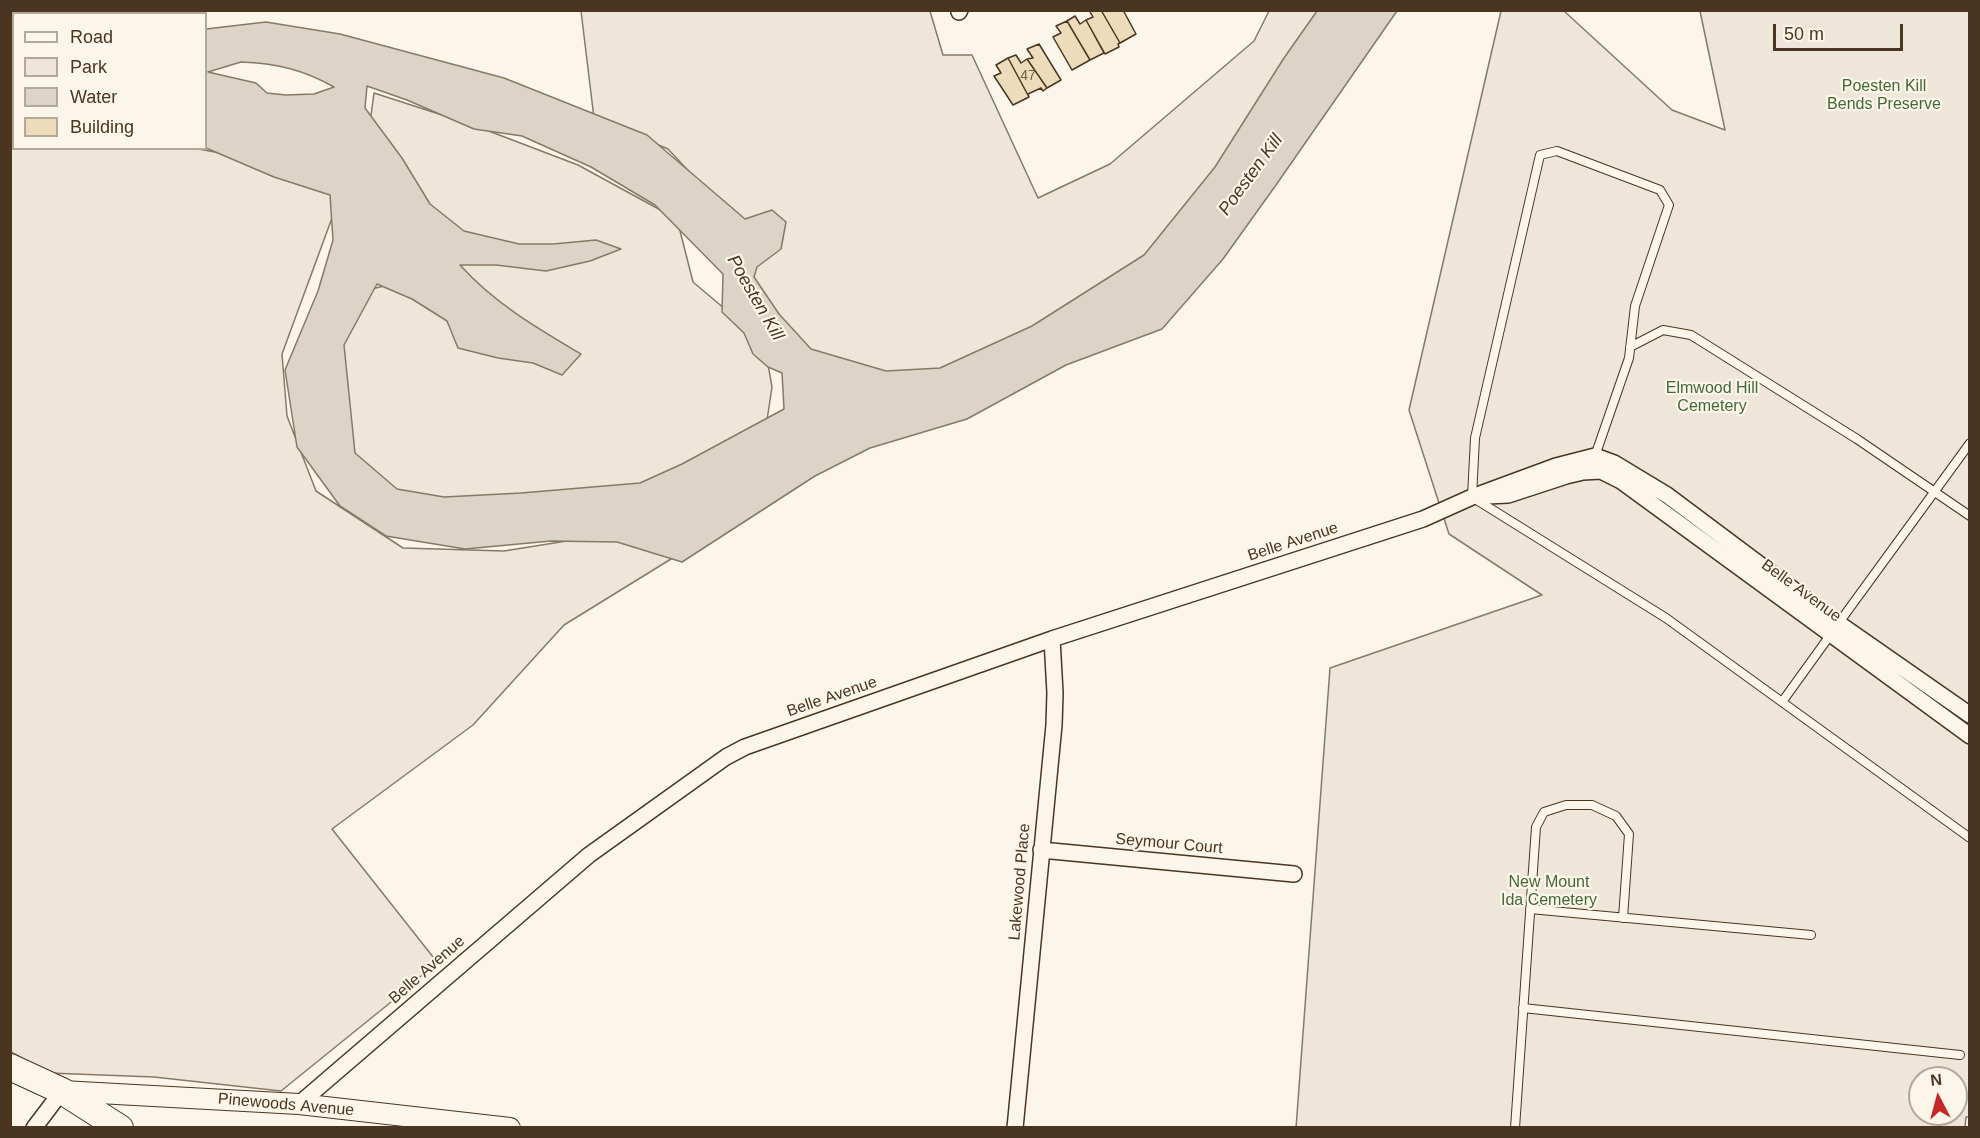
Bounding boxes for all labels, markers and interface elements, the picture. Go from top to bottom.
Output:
legend [12,12,207,150]
scale bar [1776,12,1906,50]
text: 50 m [1784,24,1824,44]
text: Road [70,27,113,47]
text: Park [70,57,107,77]
house number: 47 [1020,68,1036,84]
park label: Poesten Kill Bends Preserve [1827,77,1941,115]
text: Water [70,87,117,107]
text: Building [70,117,134,137]
water label: Poesten Kill [1214,130,1288,220]
water label: Poesten Kill [722,251,788,345]
park label: Elmwood Hill Cemetery [1666,379,1758,417]
street label: Belle Avenue [1245,518,1341,566]
street label: Belle Avenue [1757,556,1845,626]
street label: Belle Avenue [784,673,880,721]
street label: Lakewood Place [1005,823,1035,941]
street label: Seymour Court [1115,830,1223,858]
park label: New Mount Ida Cemetery [1501,873,1597,911]
street label: Belle Avenue [385,932,469,1008]
north arrow [1908,1066,1968,1126]
text: N [1930,1071,1943,1089]
street label: Pinewoods Avenue [217,1089,355,1121]

